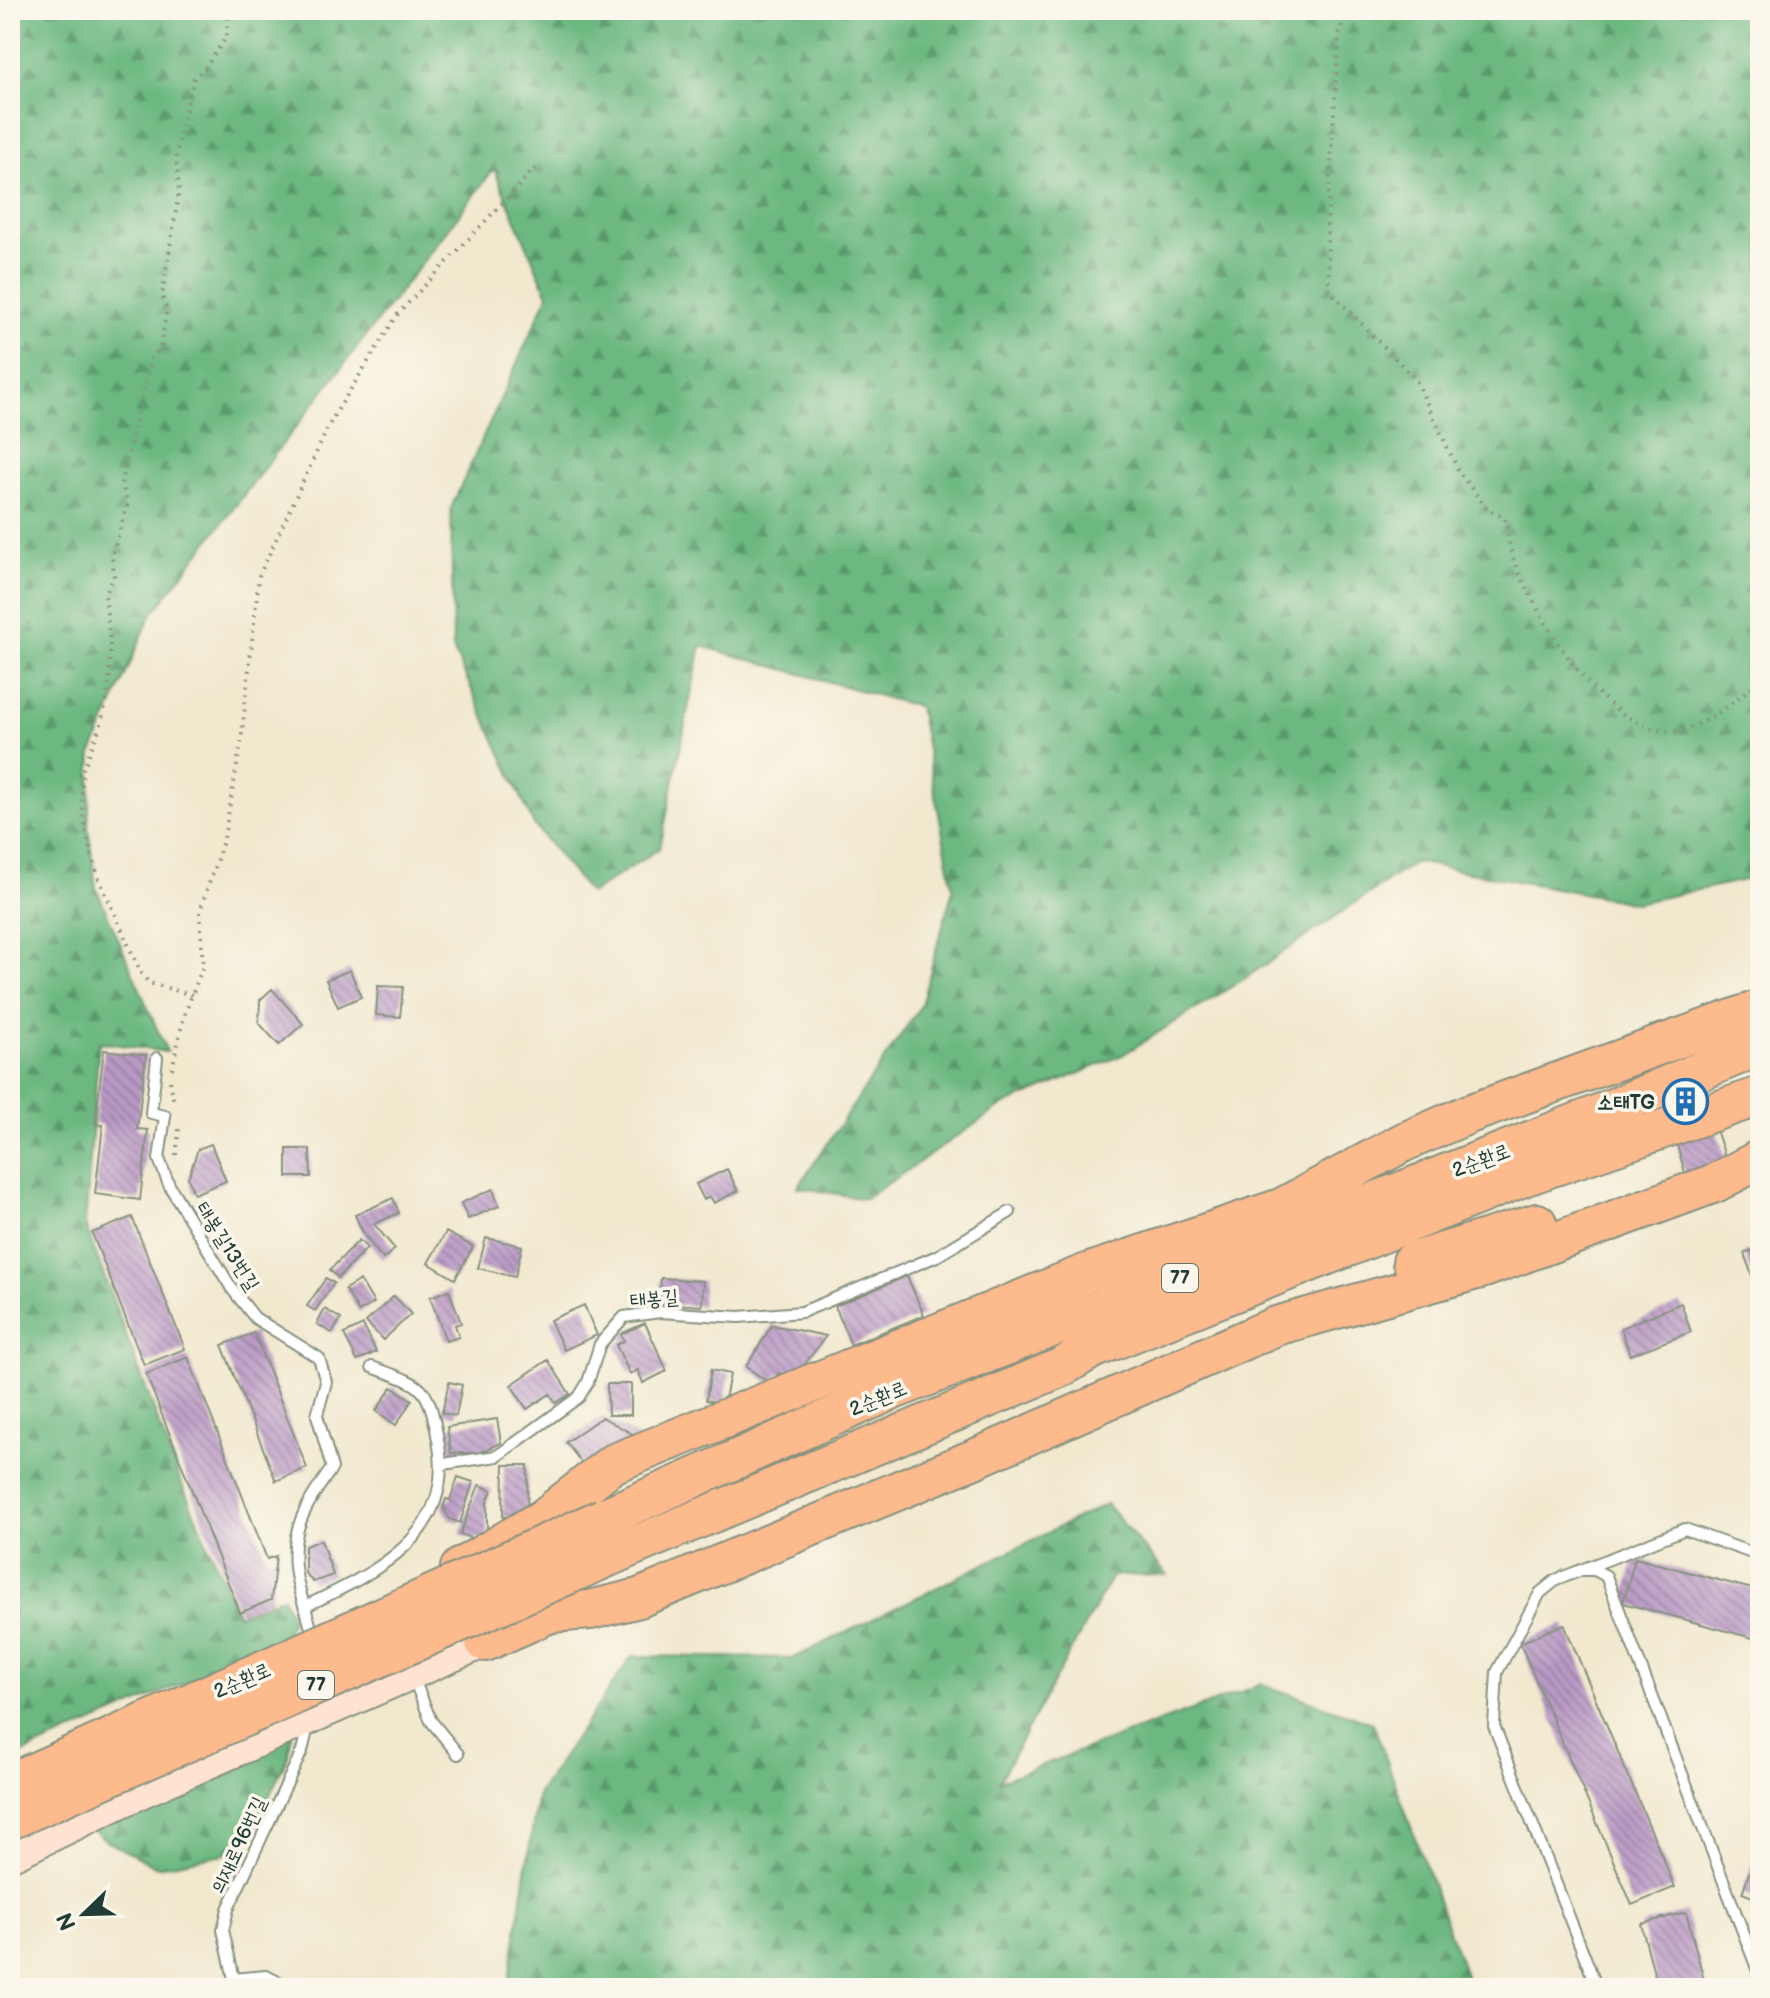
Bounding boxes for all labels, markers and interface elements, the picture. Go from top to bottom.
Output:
building icon: 소태TG [1662,1078,1710,1126]
place label: 소태TG [1597,1091,1655,1115]
street label: 2순환로 [1449,1139,1514,1183]
street label: 태봉길13번길 [190,1198,264,1296]
road number: 77 [1162,1264,1198,1292]
street label: 태봉길 [629,1285,679,1313]
street label: 2순환로 [846,1376,911,1422]
street label: 2순환로 [210,1658,275,1704]
road number: 77 [298,1671,334,1699]
street label: 의재로96번길 [206,1793,272,1898]
north arrow [44,1874,124,1954]
text: N [51,1908,83,1934]

